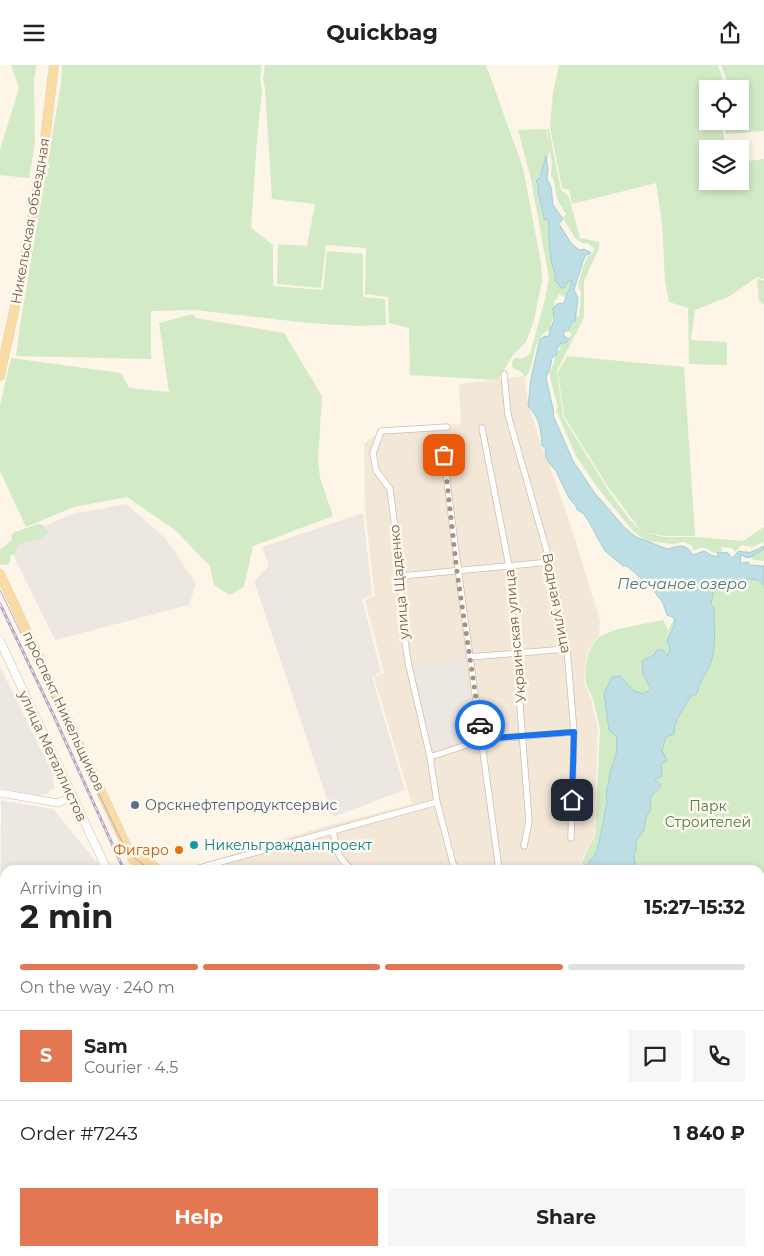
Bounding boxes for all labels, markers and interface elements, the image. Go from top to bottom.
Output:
icon: menu [20,19,48,47]
text: Quickbag [326,19,438,46]
icon: share [716,19,744,47]
map controls [699,80,749,190]
button: locate [699,80,749,130]
street label: Никельская объездная [7,137,53,305]
button: layers [699,140,749,190]
pin [423,434,465,476]
icon: bag [430,441,458,469]
street label: улица Щаденко [385,524,413,641]
street label: Водная улица [538,551,576,655]
street label: Украинская улица [500,569,530,703]
water label: Песчаное озеро [617,574,747,593]
street label: проспект Никельщиков [19,628,109,794]
street label: улица Металлистов [14,687,91,824]
courier [455,700,505,750]
icon: car [466,711,494,739]
pin [551,779,593,821]
icon: home [558,786,586,814]
place label: Орскнефтепродуктсервис [145,796,338,814]
park label: Парк Строителей [665,797,751,831]
marker: Орскнефтепродуктсервис [129,799,141,811]
place label: Никельгражданпроект [204,836,372,854]
marker: Никельгражданпроект [188,839,200,851]
place label: Фигаро [113,841,169,859]
marker: Фигаро [173,844,185,856]
text: Arriving in [20,879,102,898]
text: 15:27–15:32 [644,896,745,919]
text: 2 min [20,897,113,936]
text: On the way · 240 m [20,978,175,997]
button: chat [629,1030,681,1082]
button: phone [693,1030,745,1082]
text: Sam [84,1035,128,1058]
text: S [40,1044,52,1067]
text: Courier · 4.5 [84,1058,178,1077]
text: Order #7243 [20,1122,138,1145]
text: 1 840 ₽ [674,1122,745,1145]
button: Help [20,1188,378,1246]
button: Share [388,1188,745,1246]

